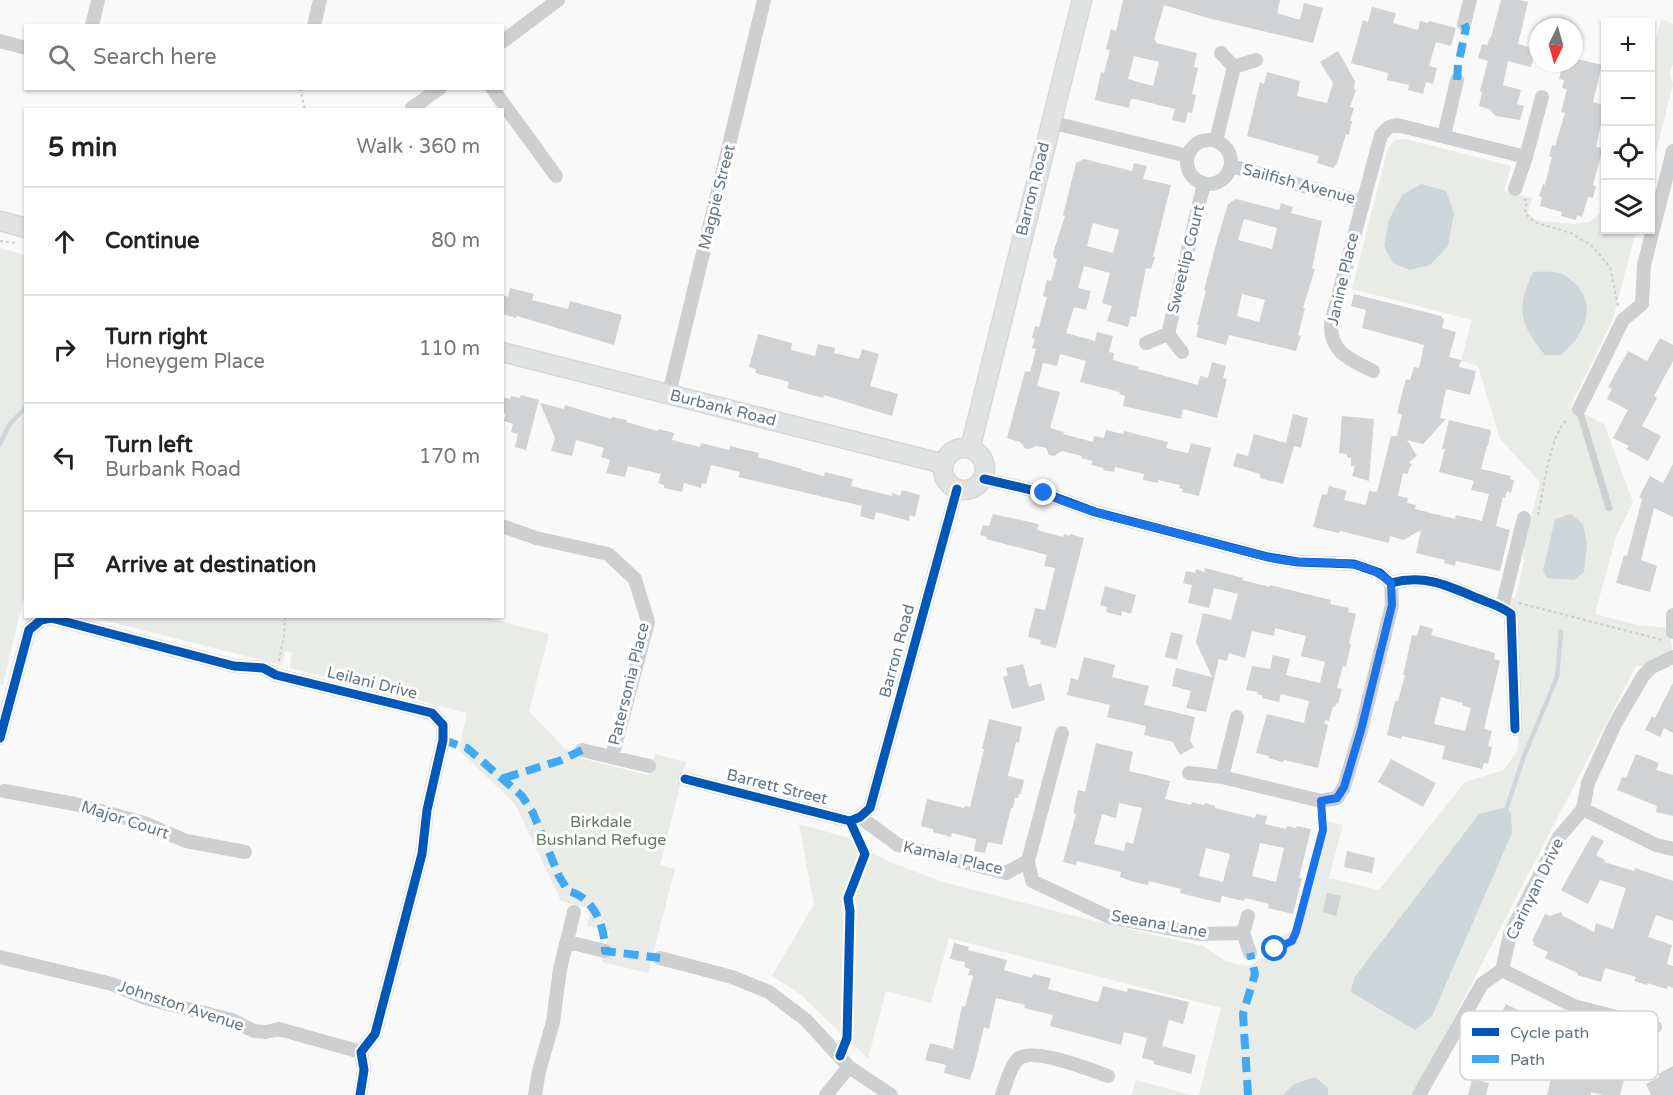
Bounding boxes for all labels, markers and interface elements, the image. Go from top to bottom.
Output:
north arrow [1529,18,1583,72]
map controls [1601,18,1655,234]
button: + [1601,18,1655,72]
search box [24,24,504,90]
icon: search [45,41,78,74]
text: Search here [93,44,217,70]
button: − [1601,72,1655,126]
button: locate [1601,126,1655,180]
text: 5 min [48,132,117,163]
text: Walk · 360 m [357,135,480,159]
street label: Barron Road [1012,140,1054,238]
street label: Magpie Street [694,142,740,252]
street label: Sailfish Avenue [1240,159,1358,209]
button: layers [1601,180,1655,234]
street label: Sweetlip Court [1163,203,1209,315]
icon: ahead [48,225,81,258]
text: Continue [105,228,200,254]
text: 80 m [431,229,480,253]
street label: Janine Place [1323,231,1363,327]
text: Turn right [105,324,207,350]
icon: right [48,333,81,366]
text: 110 m [419,337,480,361]
text: Honeygem Place [105,350,265,374]
street label: Burbank Road [668,385,778,431]
text: Turn left [105,432,193,458]
icon: left [48,441,81,474]
text: 170 m [419,445,480,469]
text: Burbank Road [105,458,241,482]
route end [1030,479,1056,505]
icon: arrive [48,549,81,582]
text: Arrive at destination [105,552,316,578]
street label: Barron Road [875,602,919,700]
street label: Patersonia Place [604,621,654,747]
street label: Leilani Drive [325,662,419,704]
street label: Barrett Street [724,765,830,809]
street label: Major Court [79,796,171,844]
park label: Birkdale Bushland Refuge [536,812,666,850]
street label: Carinyan Drive [1502,835,1568,943]
street label: Kamala Place [901,837,1005,879]
street label: Seeana Lane [1110,906,1208,942]
route start [1261,935,1287,961]
street label: Johnston Avenue [116,976,246,1036]
legend [1460,1011,1658,1080]
text: Cycle path [1510,1023,1589,1043]
text: Path [1510,1050,1545,1070]

